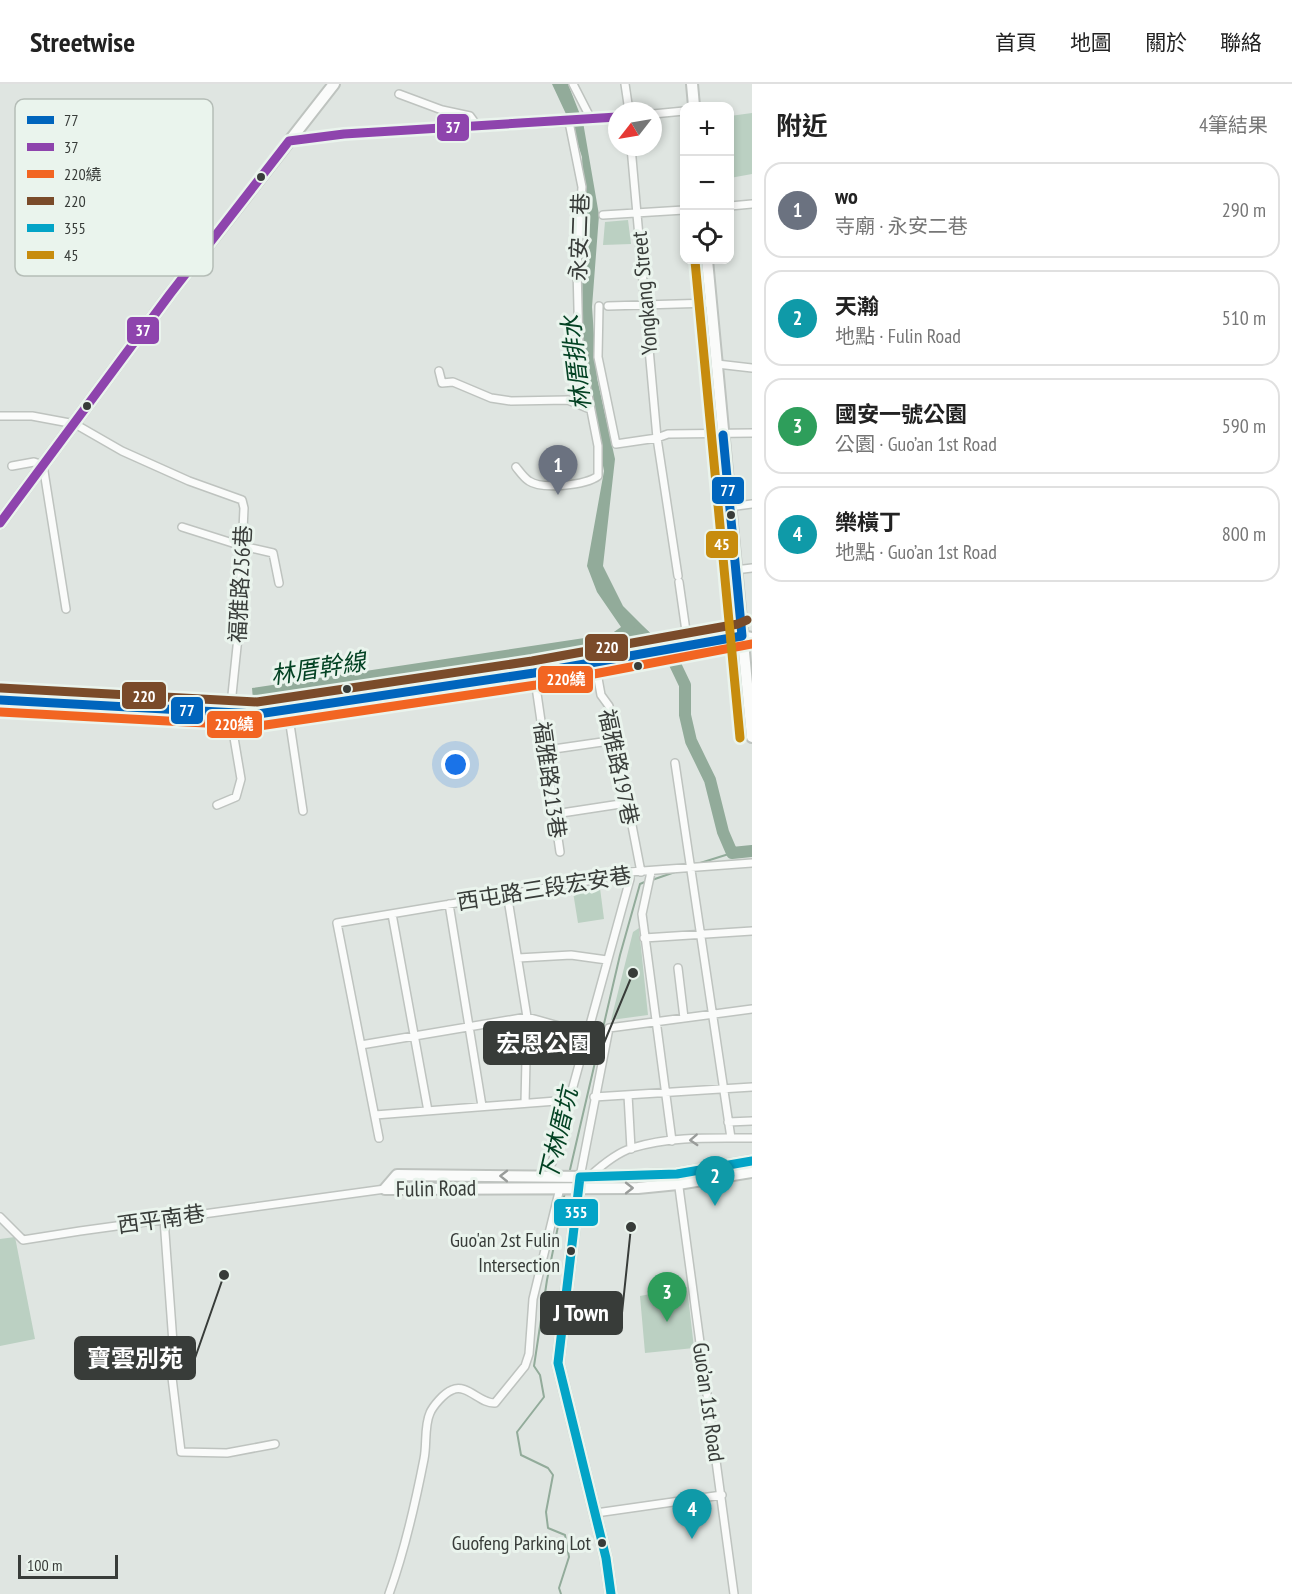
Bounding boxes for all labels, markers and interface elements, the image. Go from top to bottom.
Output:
text: Streetwise [30,23,135,60]
text: 首頁 [995,29,1037,56]
text: 地圖 [1070,29,1112,56]
text: 關於 [1145,29,1187,56]
text: 聯絡 [1220,29,1262,56]
legend [15,99,213,276]
north arrow [608,102,662,156]
map controls [680,102,734,264]
button: + [680,102,734,156]
text: 附近 [776,109,828,142]
text: 77 [64,110,78,130]
text: 4筆結果 [1199,112,1268,138]
line badge: 37 [436,113,470,142]
text: 37 [445,117,461,137]
text: 37 [64,137,78,157]
button: − [680,156,734,210]
text: 220繞 [64,164,102,184]
unlabelled marker [255,171,267,183]
text: wo [835,182,858,210]
text: 220 [64,191,86,211]
street label: 永安二巷 [563,193,595,281]
text: 1 [793,197,802,223]
text: 290 m [1222,197,1266,223]
button: locate [680,210,734,264]
text: 寺廟 · 永安二巷 [835,213,968,239]
text: 355 [64,218,86,238]
street label: Yongkang Street [625,230,663,356]
text: 45 [64,245,78,265]
text: 天瀚 [835,292,879,320]
text: 2 [793,305,802,331]
text: 510 m [1222,305,1266,331]
water label: 林厝排水 [555,312,597,413]
line badge: 37 [126,316,160,345]
text: 37 [135,320,151,340]
text: 地點 · Fulin Road [835,323,961,349]
unlabelled marker [81,400,93,412]
text: 國安一號公園 [835,400,967,428]
text: 3 [793,413,802,439]
text: 590 m [1222,413,1266,439]
text: 公園 · Guo’an 1st Road [835,431,997,457]
pin: 1 [538,446,578,495]
line badge: 77 [711,476,745,505]
text: 77 [720,480,736,500]
text: 樂橫丁 [835,508,901,536]
unlabelled marker [725,509,737,521]
text: 4 [793,521,802,547]
text: 800 m [1222,521,1266,547]
street label: 福雅路256巷 [223,524,257,644]
line badge: 45 [705,530,739,559]
text: 45 [714,534,730,554]
text: 地點 · Guo’an 1st Road [835,539,997,565]
line badge: 220 [584,633,629,662]
text: 220 [596,637,619,657]
water label: 林厝幹線 [268,645,371,691]
unlabelled marker [632,660,644,672]
line badge: 220繞 [537,665,594,694]
text: 220繞 [547,669,585,689]
line badge: 220 [121,681,167,710]
unlabelled marker [341,683,353,695]
text: 220 [133,686,156,706]
line badge: 77 [170,696,204,725]
text: 77 [179,700,195,720]
street label: 福雅路197巷 [593,707,645,827]
line badge: 220繞 [206,710,263,739]
text: 220繞 [215,714,253,734]
street label: 福雅路213巷 [528,720,572,840]
your location [441,750,470,779]
street label: 西屯路三段宏安巷 [455,860,633,916]
callout: 宏恩公園 [484,1022,604,1064]
text: 宏恩公園 [496,1028,592,1059]
water label: 下林厝坑 [532,1082,585,1185]
one-way arrow [689,1133,698,1146]
pin: 2 [696,1156,734,1206]
one-way arrow [500,1170,509,1182]
street label: Fulin Road [396,1173,476,1203]
one-way arrow [624,1182,633,1194]
line badge: 355 [553,1198,599,1227]
street label: 西平南巷 [115,1199,207,1239]
text: 355 [565,1202,587,1222]
place label: Guo'an 2st Fulin Intersection [450,1227,560,1278]
marker: Guo'an 2st Fulin Intersection [565,1245,577,1257]
pin: 3 [648,1272,686,1322]
callout: J Town [541,1292,622,1334]
text: J Town [552,1297,609,1328]
callout: 寶雲別苑 [75,1337,195,1379]
street label: Guo’an 1st Road [687,1341,731,1463]
text: 寶雲別苑 [87,1343,183,1374]
pin: 4 [672,1490,712,1539]
place label: Guofeng Parking Lot [452,1530,591,1556]
marker: Guofeng Parking Lot [596,1537,608,1549]
scale bar [18,1552,118,1580]
text: 100 m [27,1555,62,1575]

